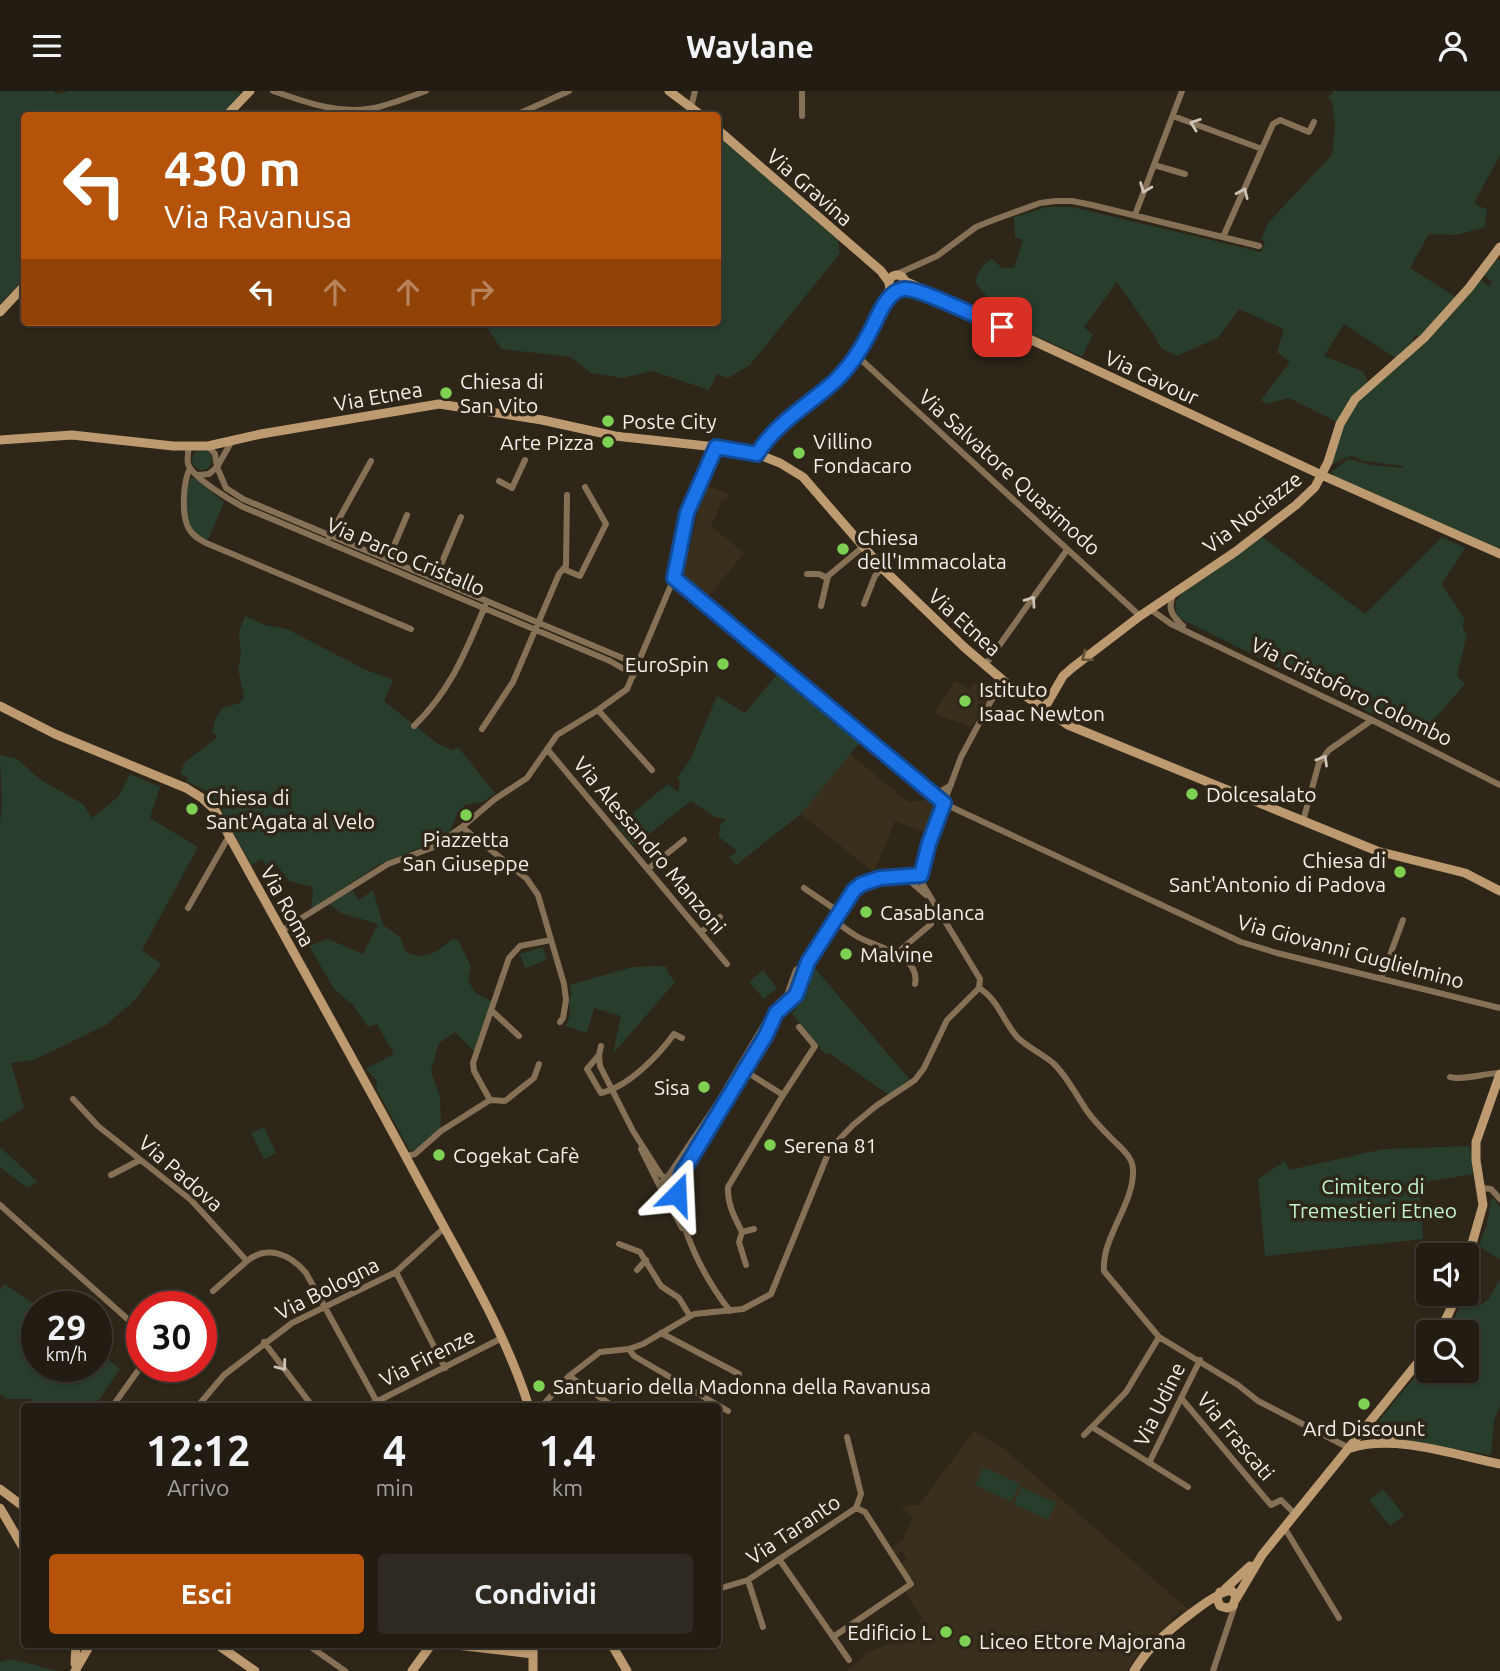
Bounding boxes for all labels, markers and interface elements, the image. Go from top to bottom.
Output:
icon: menu [28,27,66,65]
icon: person [1434,27,1472,65]
text: Waylane [686,28,814,64]
one-way arrow [1189,118,1201,132]
icon: left [49,140,140,231]
text: 430 m [164,140,301,195]
street label: Via Gravina [762,143,858,231]
one-way arrow [1140,182,1154,194]
one-way arrow [1235,188,1249,200]
text: Via Ravanusa [164,198,352,234]
icon: left [243,273,281,311]
icon: ahead [316,273,354,311]
icon: ahead [389,273,427,311]
icon: right [462,273,500,311]
pin [972,297,1032,357]
icon: arrive [983,308,1021,346]
street label: Via Cavour [1101,345,1203,409]
place label: Chiesa di San Vito [460,369,544,417]
street label: Via Etnea [332,376,424,416]
street label: Via Salvatore Quasimodo [914,384,1106,560]
marker: Chiesa di San Vito [438,385,454,401]
place label: Poste City [622,409,717,433]
marker: Poste City [600,413,616,429]
place label: Villino Fondacaro [813,429,912,477]
place label: Arte Pizza [500,430,594,454]
marker: Arte Pizza [600,434,616,450]
marker: Villino Fondacaro [791,445,807,461]
street label: Via Nociazze [1198,466,1306,558]
street label: Via Parco Cristallo [323,512,489,600]
place label: Chiesa dell'Immacolata [857,525,1007,573]
marker: Chiesa dell'Immacolata [835,541,851,557]
street label: Via Etnea [924,583,1006,661]
one-way arrow [1023,596,1035,609]
street label: Via Cristoforo Colombo [1247,632,1457,750]
one-way arrow [1081,649,1094,661]
place label: EuroSpin [625,652,709,676]
marker: EuroSpin [715,656,731,672]
place label: Istituto Isaac Newton [979,677,1105,725]
marker: Istituto Isaac Newton [957,693,973,709]
street label: Via Alessandro Manzoni [569,752,731,938]
one-way arrow [1315,755,1328,768]
place label: Dolcesalato [1206,782,1317,806]
place label: Chiesa di Sant'Agata al Velo [206,785,375,833]
marker: Dolcesalato [1184,786,1200,802]
marker: Chiesa di Sant'Agata al Velo [184,801,200,817]
marker: Piazzetta San Giuseppe [458,807,474,823]
place label: Piazzetta San Giuseppe [403,827,529,875]
place label: Chiesa di Sant'Antonio di Padova [1169,848,1386,896]
street label: Via Roma [256,861,320,951]
marker: Chiesa di Sant'Antonio di Padova [1392,864,1408,880]
place label: Casablanca [880,900,985,924]
marker: Casablanca [858,904,874,920]
street label: Via Giovanni Guglielmino [1235,909,1467,993]
place label: Malvine [860,942,933,966]
marker: Malvine [838,946,854,962]
place label: Sisa [654,1075,690,1099]
marker: Sisa [696,1079,712,1095]
street label: Via Padova [134,1130,228,1216]
place label: Serena 81 [784,1133,877,1157]
marker: Serena 81 [762,1137,778,1153]
place label: Cogekat Cafè [453,1143,580,1167]
marker: Cogekat Cafè [431,1147,447,1163]
position arrow [640,1157,714,1231]
park label: Cimitero di Tremestieri Etneo [1289,1174,1457,1222]
map controls [1416,1243,1479,1383]
button: sound [1416,1243,1479,1306]
street label: Via Bologna [271,1252,383,1324]
speed limit sign: 30 [126,1291,217,1382]
text: 29 [47,1307,86,1347]
button: search [1416,1320,1479,1383]
street label: Via Firenze [375,1323,479,1391]
text: km/h [46,1344,87,1364]
one-way arrow [274,1358,286,1370]
street label: Via Udine [1128,1358,1190,1450]
place label: Santuario della Madonna della Ravanusa [553,1374,931,1398]
marker: Santuario della Madonna della Ravanusa [531,1378,547,1394]
street label: Via Frascati [1192,1387,1280,1485]
marker: Ard Discount [1356,1396,1372,1412]
place label: Ard Discount [1303,1416,1425,1440]
text: 12:12 [146,1427,251,1474]
text: 4 [383,1427,407,1474]
text: 1.4 [539,1427,596,1474]
text: Arrivo [167,1475,229,1500]
text: min [375,1475,414,1500]
text: km [552,1475,583,1500]
street label: Via Taranto [742,1489,844,1569]
button: Esci [49,1554,364,1634]
button: Condividi [378,1554,693,1634]
place label: Edificio L [847,1620,932,1644]
marker: Edificio L [938,1624,954,1640]
place label: Liceo Ettore Majorana [979,1629,1186,1653]
marker: Liceo Ettore Majorana [957,1633,973,1649]

